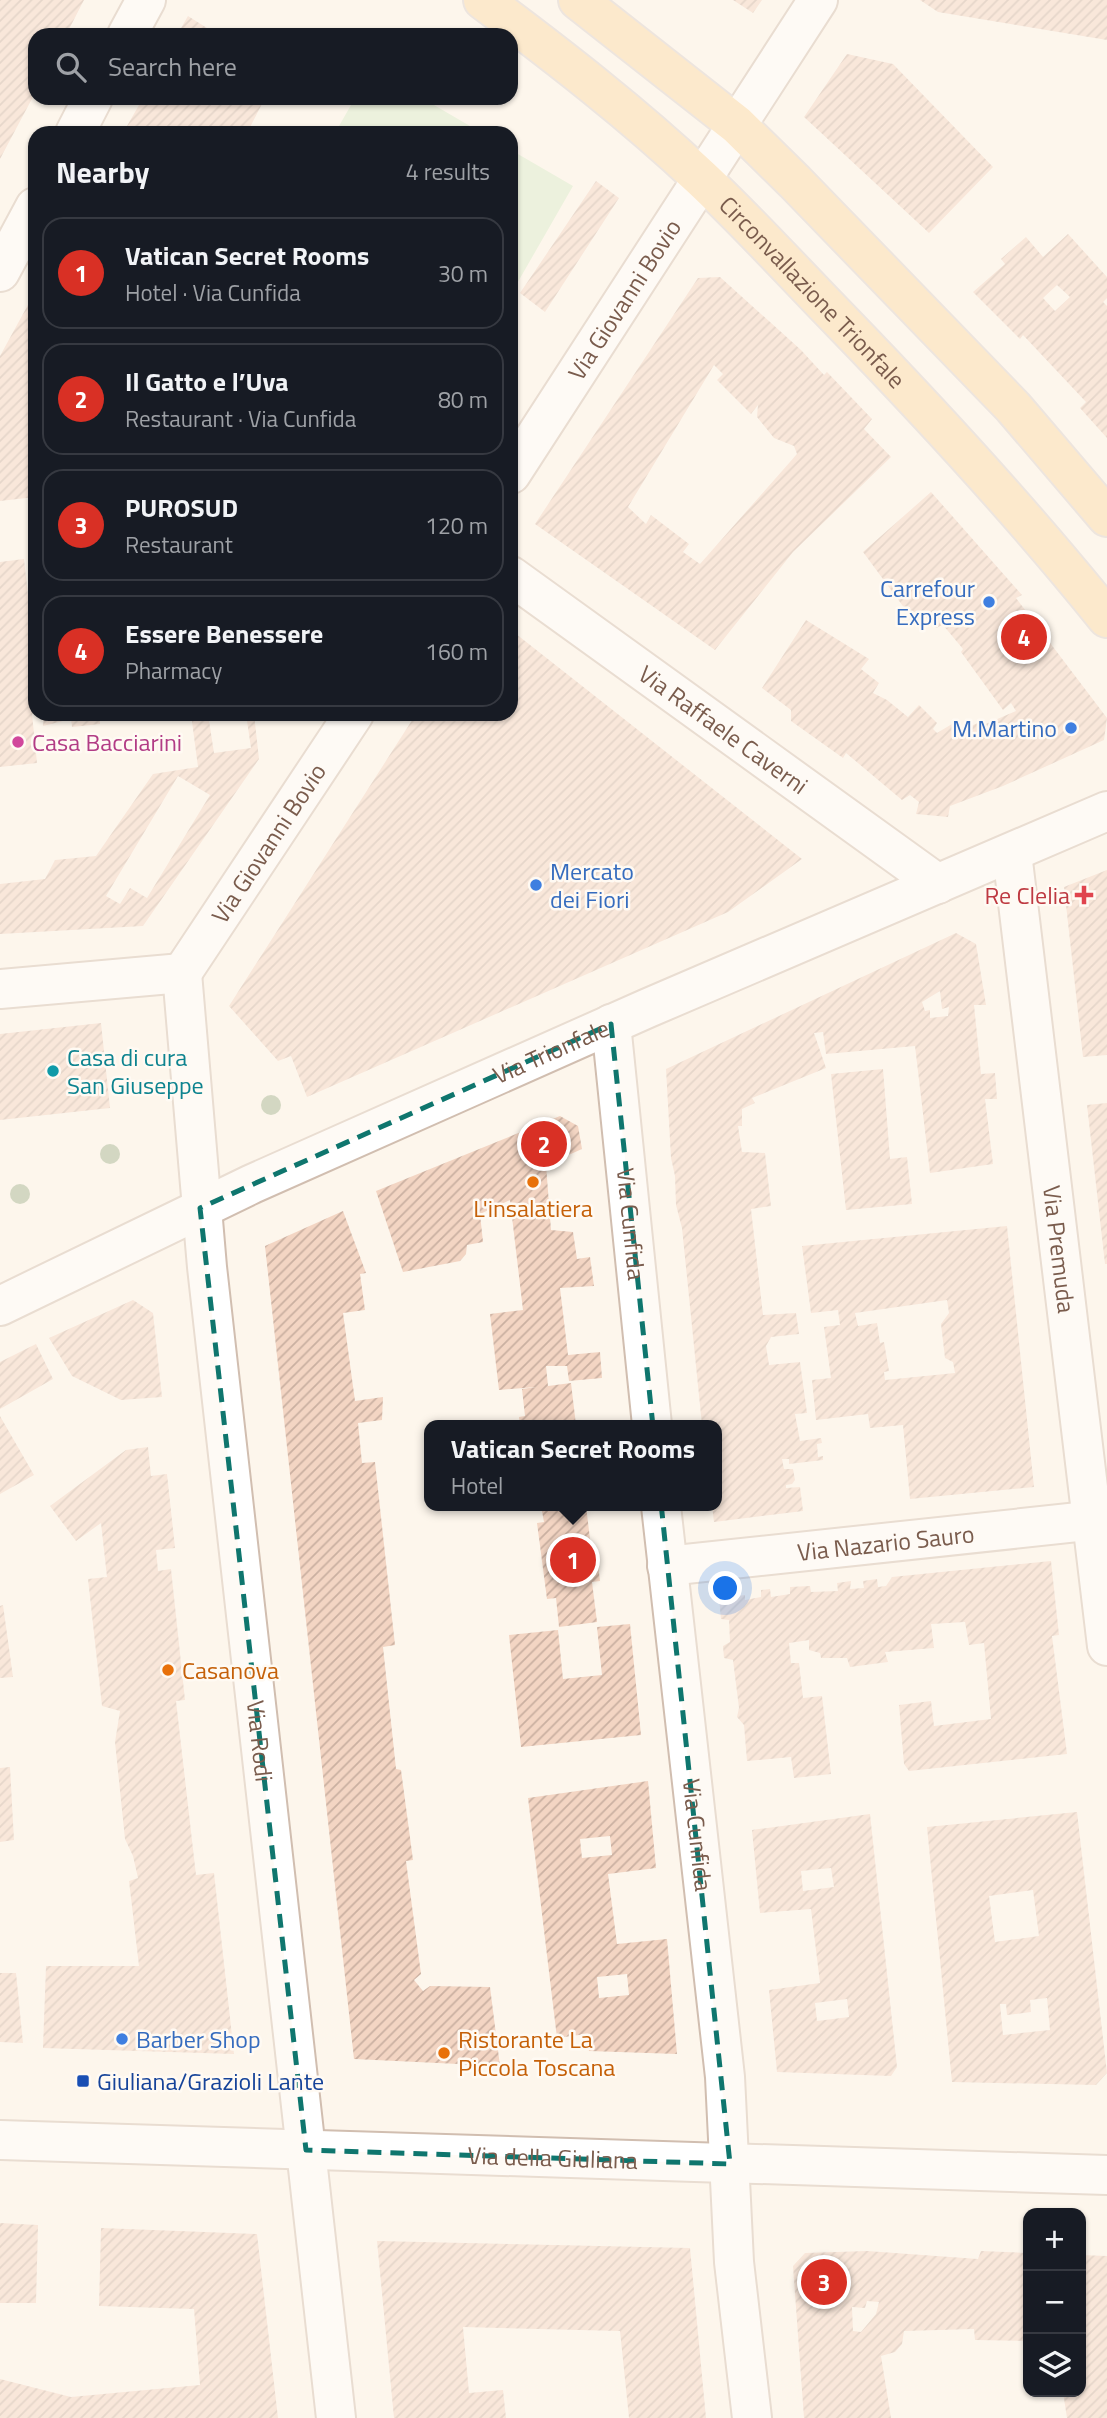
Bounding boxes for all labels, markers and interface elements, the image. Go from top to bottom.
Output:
search box [28,28,518,105]
text: Search here [108,47,237,86]
icon: search [52,48,90,86]
text: Nearby [56,149,149,195]
text: 4 results [406,154,490,189]
street label: Circonvallazione Trionfale [711,187,914,396]
street label: Via Giovanni Bovio [559,212,690,387]
text: Vatican Secret Rooms [125,236,369,275]
text: 1 [75,256,87,291]
text: 30 m [438,256,488,291]
text: Hotel · Via Cunfida [125,275,301,310]
text: Il Gatto e l’Uva [125,362,289,401]
text: 2 [75,382,87,417]
text: 80 m [438,382,488,417]
text: Restaurant · Via Cunfida [125,401,356,436]
text: PUROSUD [125,488,238,527]
text: 3 [75,508,87,543]
text: 120 m [425,508,488,543]
text: Restaurant [125,527,233,562]
place label: Carrefour Express [880,570,975,634]
marker: Carrefour Express [981,594,997,610]
pin: 4 [1001,611,1047,663]
text: Essere Benessere [125,614,323,653]
text: 4 [75,634,87,669]
text: 160 m [425,634,488,669]
text: Pharmacy [125,653,222,688]
street label: Via Raffaele Caverni [631,656,816,803]
place label: M.Martino [952,710,1057,746]
marker: M.Martino [1063,720,1079,736]
place label: Casa Bacciarini [32,724,182,760]
marker: Casa Bacciarini [10,734,26,750]
street label: Via Giovanni Bovio [202,756,335,930]
place label: Mercato dei Fiori [550,853,634,917]
marker: Mercato dei Fiori [528,877,544,893]
place label: Re Clelia [984,877,1070,913]
marker: Re Clelia [1076,887,1092,903]
street label: Via Trionfale [487,1010,615,1093]
place label: Casa di cura San Giuseppe [67,1039,204,1103]
marker: Casa di cura San Giuseppe [45,1063,61,1079]
pin: 2 [521,1118,567,1170]
street label: Via Cunfida [608,1166,655,1282]
marker: L'insalatiera [525,1174,541,1190]
street label: Via Premuda [1034,1183,1085,1315]
place label: L'insalatiera [473,1190,593,1226]
popup [424,1420,722,1511]
text: Vatican Secret Rooms [451,1429,695,1468]
text: Hotel [451,1468,503,1503]
street label: Via Nazario Sauro [795,1515,976,1570]
pin: 1 [550,1534,596,1586]
your location [708,1571,742,1605]
place label: Casanova [182,1652,279,1688]
marker: Casanova [160,1662,176,1678]
street label: Via Rodi [238,1698,283,1784]
street label: Via Cunfida [674,1777,722,1893]
place label: Barber Shop [136,2021,261,2057]
place label: Ristorante La Piccola Toscana [458,2021,615,2085]
marker: Barber Shop [114,2031,130,2047]
marker: Ristorante La Piccola Toscana [436,2045,452,2061]
place label: Giuliana/Grazioli Lante [97,2063,324,2099]
marker: Giuliana/Grazioli Lante [75,2073,91,2089]
street label: Via della Giuliana [467,2137,638,2178]
map controls [1023,2208,1086,2397]
button: + [1023,2208,1086,2271]
pin: 3 [801,2256,847,2308]
button: − [1023,2271,1086,2334]
button: layers [1023,2334,1086,2397]

